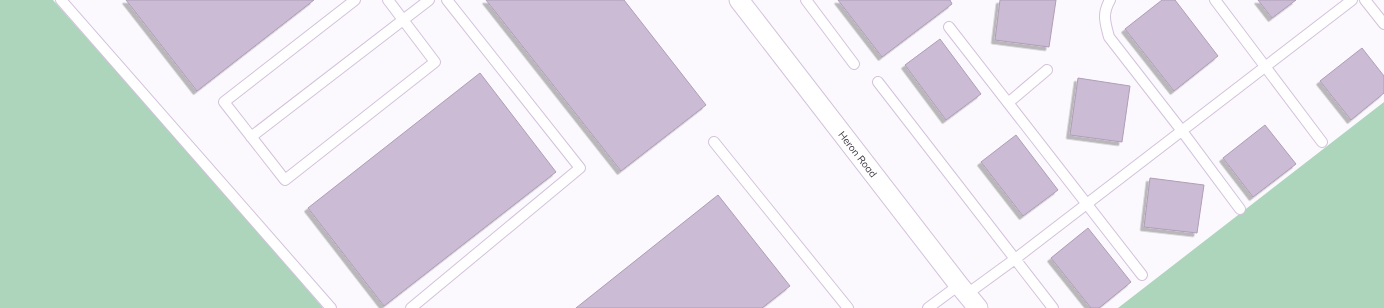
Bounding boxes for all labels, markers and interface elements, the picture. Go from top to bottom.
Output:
street label: Heron Road [835,128,880,180]

